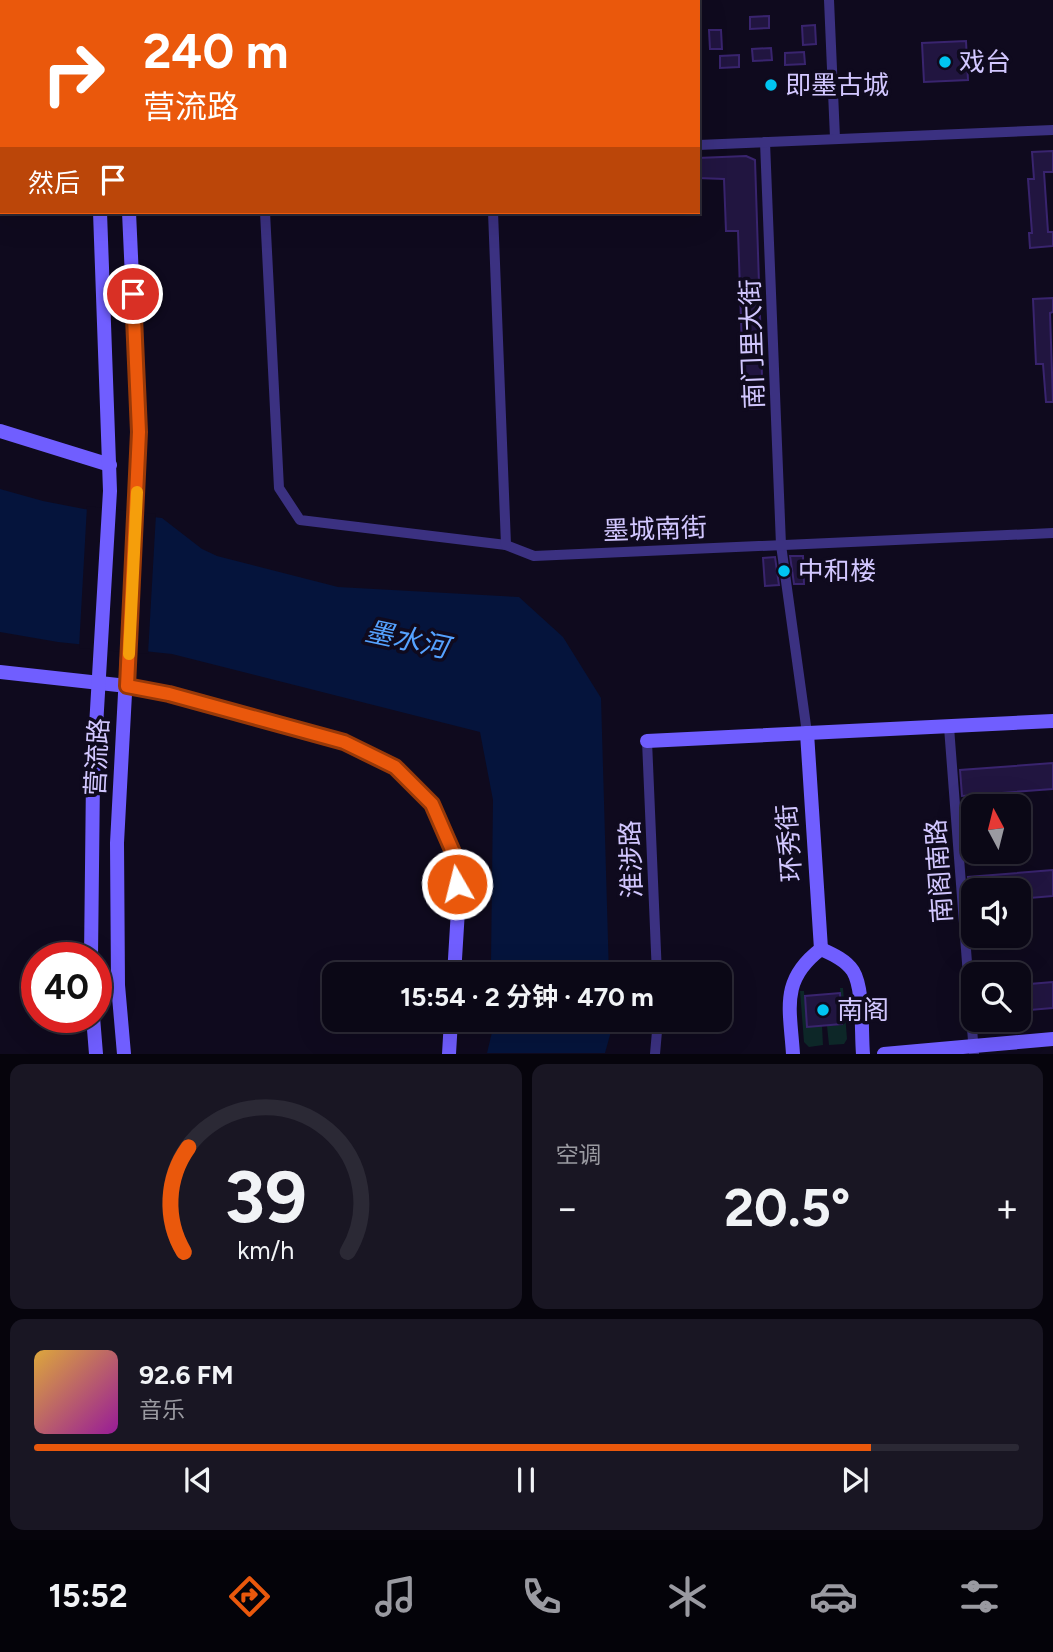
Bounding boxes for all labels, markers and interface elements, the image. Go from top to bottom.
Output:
text: 240 m [143,21,289,80]
icon: right [28,28,119,119]
place label: 戏台 [959,46,1011,78]
marker: 戏台 [937,54,953,70]
place label: 即墨古城 [785,69,889,101]
marker: 即墨古城 [763,77,779,93]
text: 营流路 [143,88,239,126]
icon: arrive [94,161,132,199]
text: 然后 [28,167,80,199]
pin [103,264,163,324]
icon: arrive [114,275,152,313]
street label: 南门里大街 [734,278,770,410]
street label: 墨城南街 [602,511,708,547]
place label: 中和楼 [798,555,876,587]
marker: 中和楼 [776,563,792,579]
water label: 墨水河 [362,614,457,665]
street label: 营流路 [79,717,115,797]
north arrow [961,794,1031,864]
map controls [961,794,1031,1032]
street label: 环秀街 [770,803,808,883]
street label: 南阁南路 [919,818,959,924]
street label: 淮涉路 [614,819,648,899]
position arrow [420,847,494,921]
button: sound [961,878,1031,948]
speed limit sign: 40 [21,942,112,1033]
button: search [961,962,1031,1032]
text: 15:54 · 2 分钟 · 470 m [400,981,654,1013]
place label: 南阁 [837,994,889,1026]
marker: 南阁 [815,1002,831,1018]
text: 空调 [556,1141,602,1169]
text: 39 [224,1154,307,1241]
text: 20.5° [724,1177,851,1239]
text: − [556,1185,579,1231]
text: + [995,1185,1019,1231]
text: km/h [237,1235,294,1265]
text: 92.6 FM [139,1359,234,1391]
text: 音乐 [139,1396,185,1424]
icon: previous [179,1461,217,1499]
icon: pause [507,1461,545,1499]
icon: next [836,1461,874,1499]
icon: directions [225,1572,274,1621]
icon: music [371,1572,420,1621]
icon: phone [517,1572,566,1621]
icon: climate [663,1572,712,1621]
icon: car [809,1572,858,1621]
icon: filters [955,1572,1004,1621]
text: 15:52 [49,1577,127,1615]

